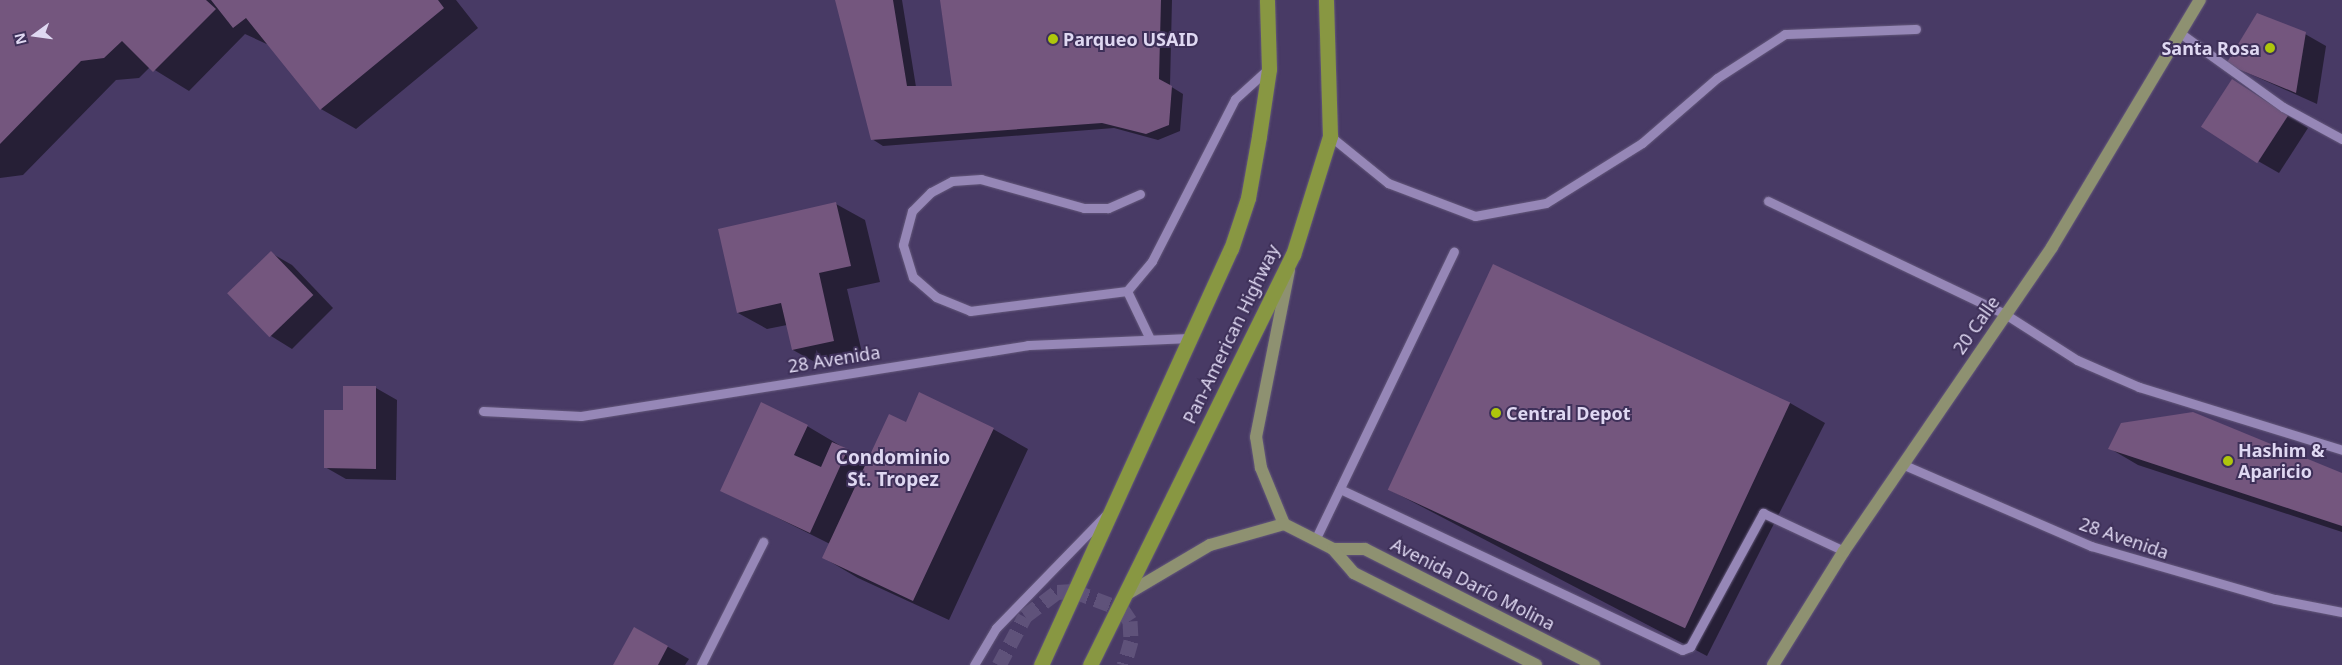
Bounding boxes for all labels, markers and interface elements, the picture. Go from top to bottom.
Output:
north arrow [10,10,60,60]
place label: Parqueo USAID [1063,28,1199,50]
text: N [9,31,31,47]
marker: Parqueo USAID [1047,33,1059,45]
place label: Santa Rosa [2161,37,2260,59]
marker: Santa Rosa [2264,42,2276,54]
street label: Pan-American Highway [1178,241,1284,427]
street label: 20 Calle [1948,292,2004,358]
street label: 28 Avenida [786,341,882,377]
place label: Central Depot [1506,402,1631,424]
marker: Central Depot [1490,407,1502,419]
place label: Hashim & Aparicio [2238,440,2324,482]
district label: Condominio St. Tropez [836,447,950,491]
marker: Hashim & Aparicio [2222,455,2234,467]
street label: 28 Avenida [2077,513,2171,563]
street label: Avenida Darío Molina [1387,533,1559,635]

